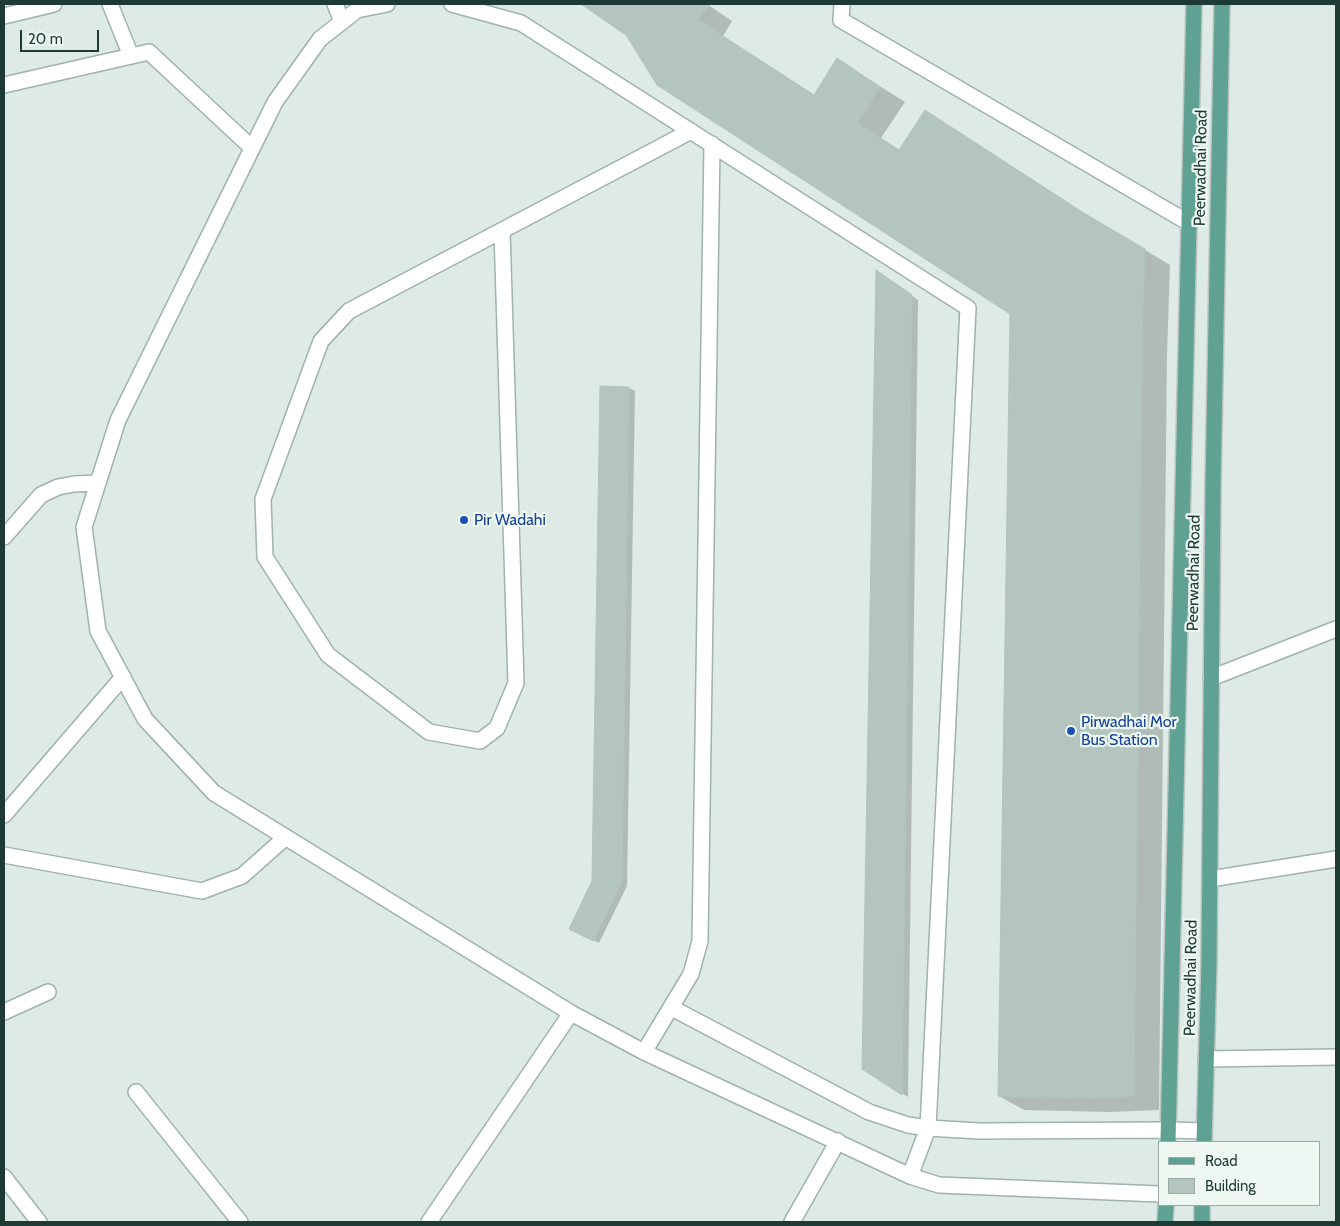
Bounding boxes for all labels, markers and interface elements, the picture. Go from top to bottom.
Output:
scale bar [22,20,101,52]
text: 20 m [28,30,63,48]
street label: Peerwadhai Road [1190,110,1212,226]
place label: Pir Wadahi [474,510,546,530]
marker: Pir Wadahi [458,514,470,526]
street label: Peerwadhai Road [1183,515,1205,631]
place label: Pirwadhai Mor Bus Station [1081,712,1177,750]
marker: Pirwadhai Mor Bus Station [1065,725,1077,737]
street label: Peerwadhai Road [1180,920,1202,1036]
legend [1158,1141,1320,1206]
text: Road [1205,1152,1238,1170]
text: Building [1205,1177,1256,1195]

